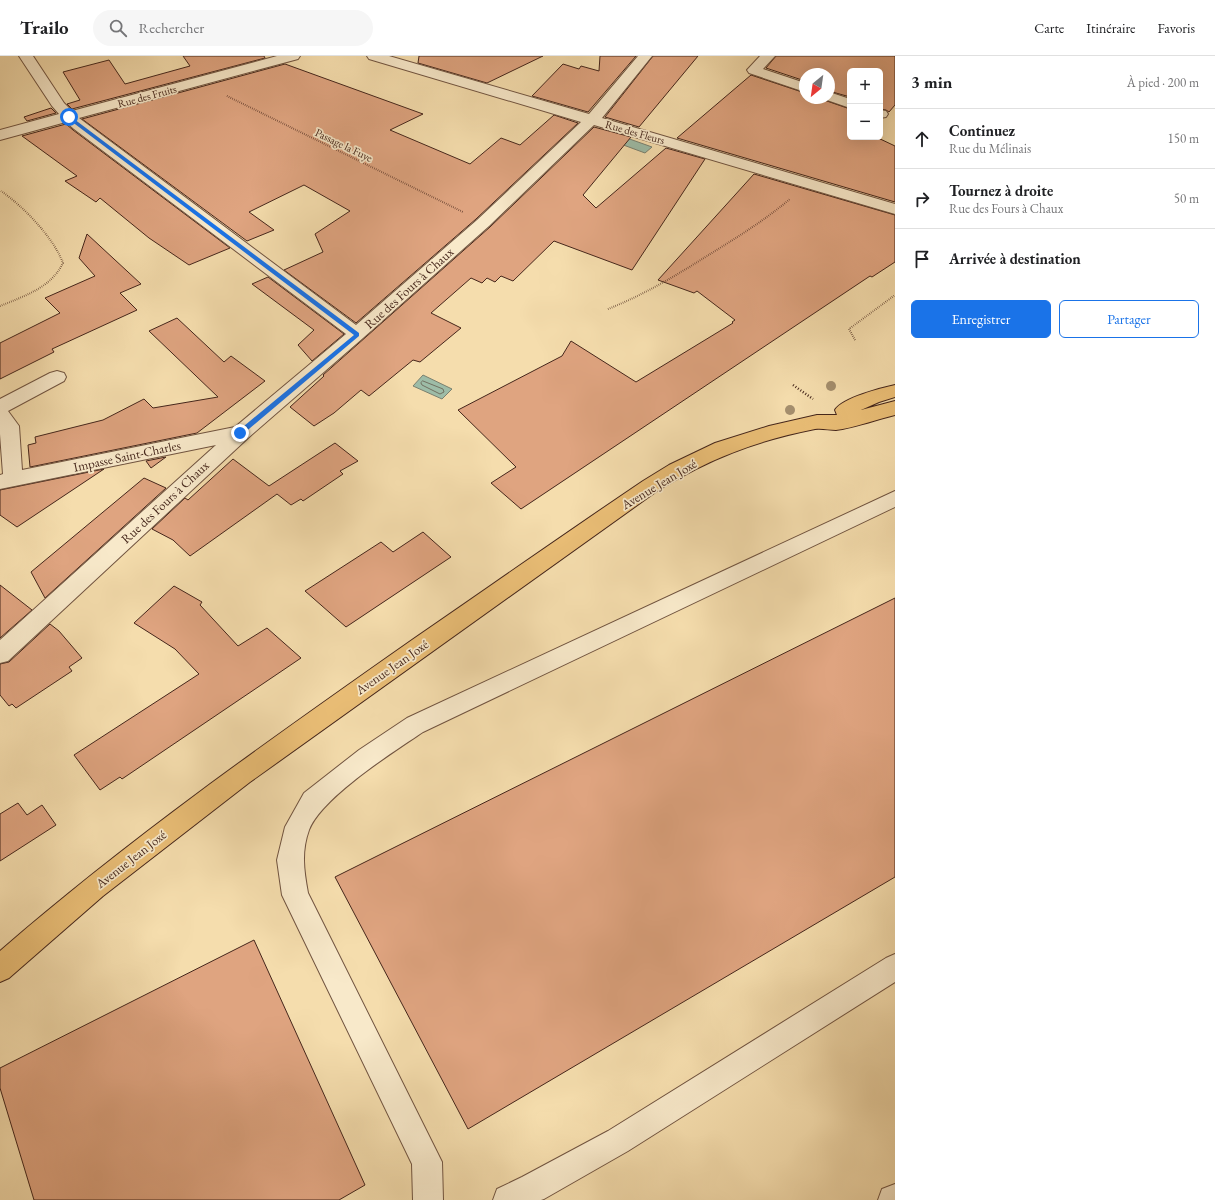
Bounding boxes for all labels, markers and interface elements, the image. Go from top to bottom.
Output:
search box [93,10,373,46]
text: Trailo [20,15,69,40]
icon: search [107,17,129,39]
text: Rechercher [139,18,204,37]
text: Carte [1034,19,1064,37]
text: Itinéraire [1086,19,1136,37]
text: Favoris [1158,19,1195,37]
north arrow [799,68,835,104]
map controls [847,68,883,140]
button: + [847,68,883,104]
text: 3 min [911,71,952,93]
text: À pied · 200 m [1127,74,1199,91]
street label: Rue des Fruits [116,81,178,111]
button: − [847,104,883,140]
route start [60,108,78,126]
street label: Rue des Fleurs [604,117,667,147]
text: Continuez [949,121,1015,140]
street label: Passage la Fuye [313,125,376,165]
icon: ahead [911,128,933,150]
text: 150 m [1168,130,1199,147]
text: Rue du Mélinais [949,140,1031,157]
text: Tournez à droite [949,181,1053,200]
icon: right [911,188,933,210]
text: 50 m [1174,190,1199,207]
text: Rue des Fours à Chaux [949,200,1063,217]
street label: Rue des Fours à Chaux [361,243,457,333]
icon: arrive [911,248,933,270]
text: Arrivée à destination [949,249,1081,268]
button: Enregistrer [911,300,1051,338]
button: Partager [1059,300,1199,338]
route end [231,424,249,442]
street label: Impasse Saint-Charles [72,436,182,476]
street label: Avenue Jean Joxé [617,455,700,514]
street label: Rue des Fours à Chaux [117,457,213,547]
street label: Avenue Jean Joxé [352,636,432,699]
street label: Avenue Jean Joxé [92,826,170,892]

